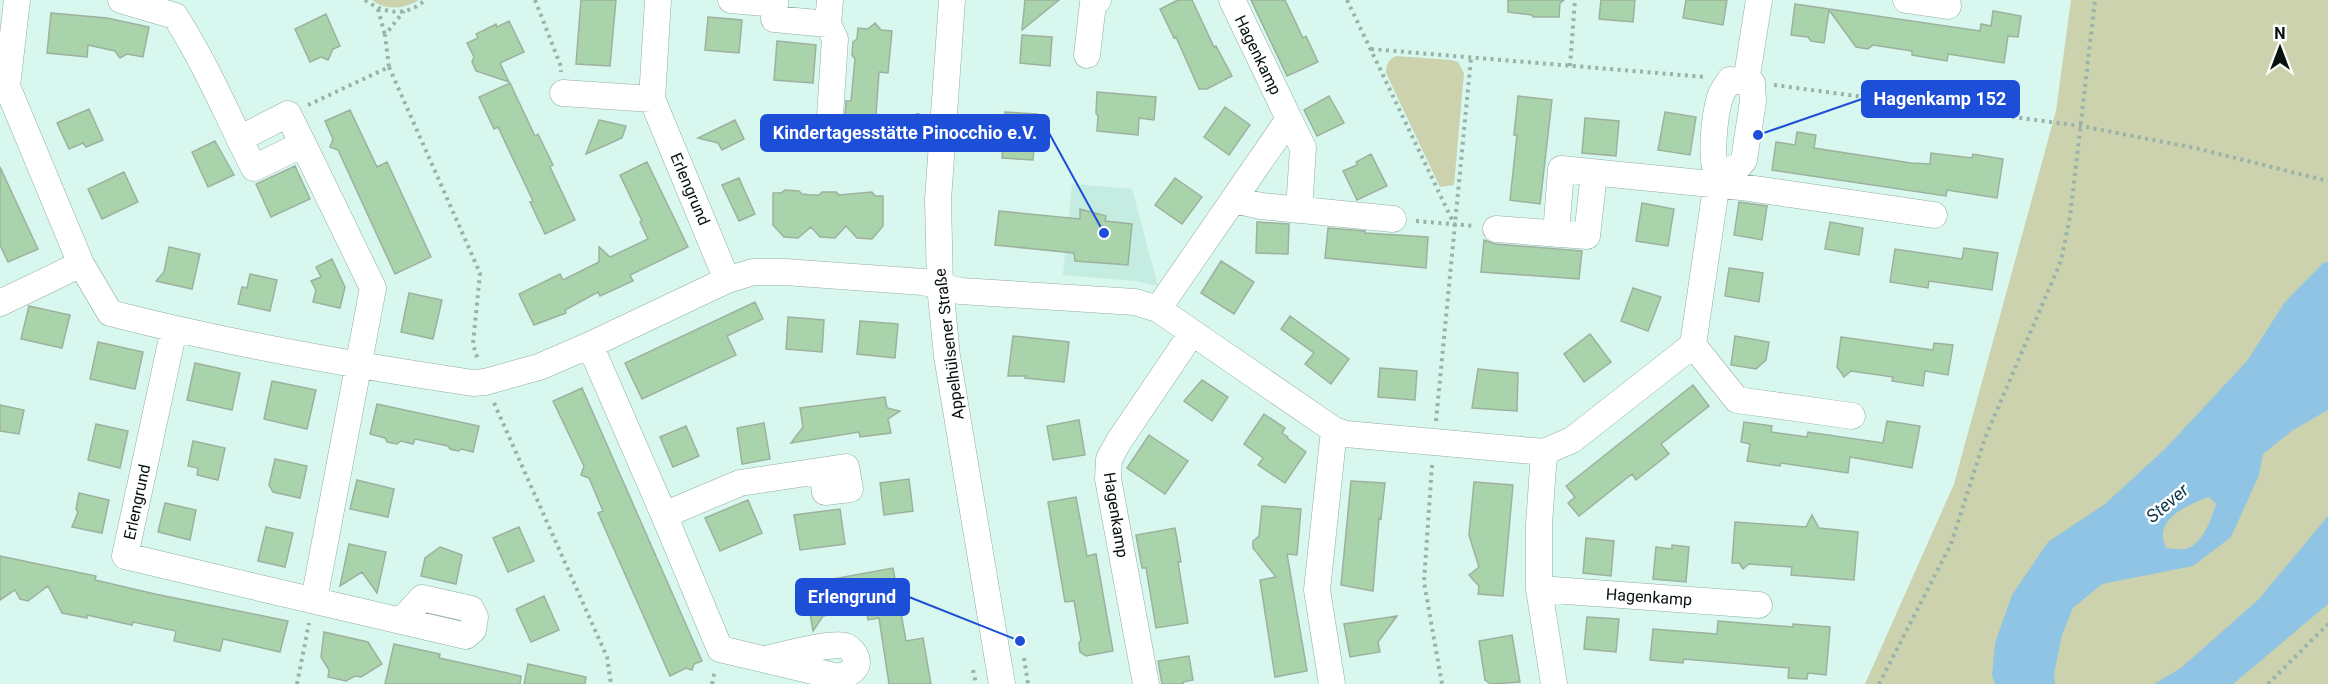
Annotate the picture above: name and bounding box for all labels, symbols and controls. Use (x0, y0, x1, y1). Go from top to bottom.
street label: Hagenkamp (1231, 12, 1285, 98)
north arrow (2250, 18, 2310, 78)
text: N (2274, 24, 2286, 43)
callout: Hagenkamp 152 (1862, 81, 2019, 117)
text: Hagenkamp 152 (1874, 88, 2006, 109)
callout: Kindertagesstätte Pinocchio e.V. (761, 115, 1049, 151)
text: Kindertagesstätte Pinocchio e.V. (773, 122, 1037, 143)
street label: Erlengrund (666, 150, 714, 228)
street label: Appelhülsener Straße (930, 267, 968, 421)
street label: Erlengrund (120, 462, 154, 542)
street label: Hagenkamp (1100, 471, 1132, 559)
water label: Stever (2142, 479, 2193, 527)
callout: Erlengrund (796, 579, 909, 615)
street label: Hagenkamp (1605, 585, 1693, 609)
text: Erlengrund (808, 586, 896, 607)

